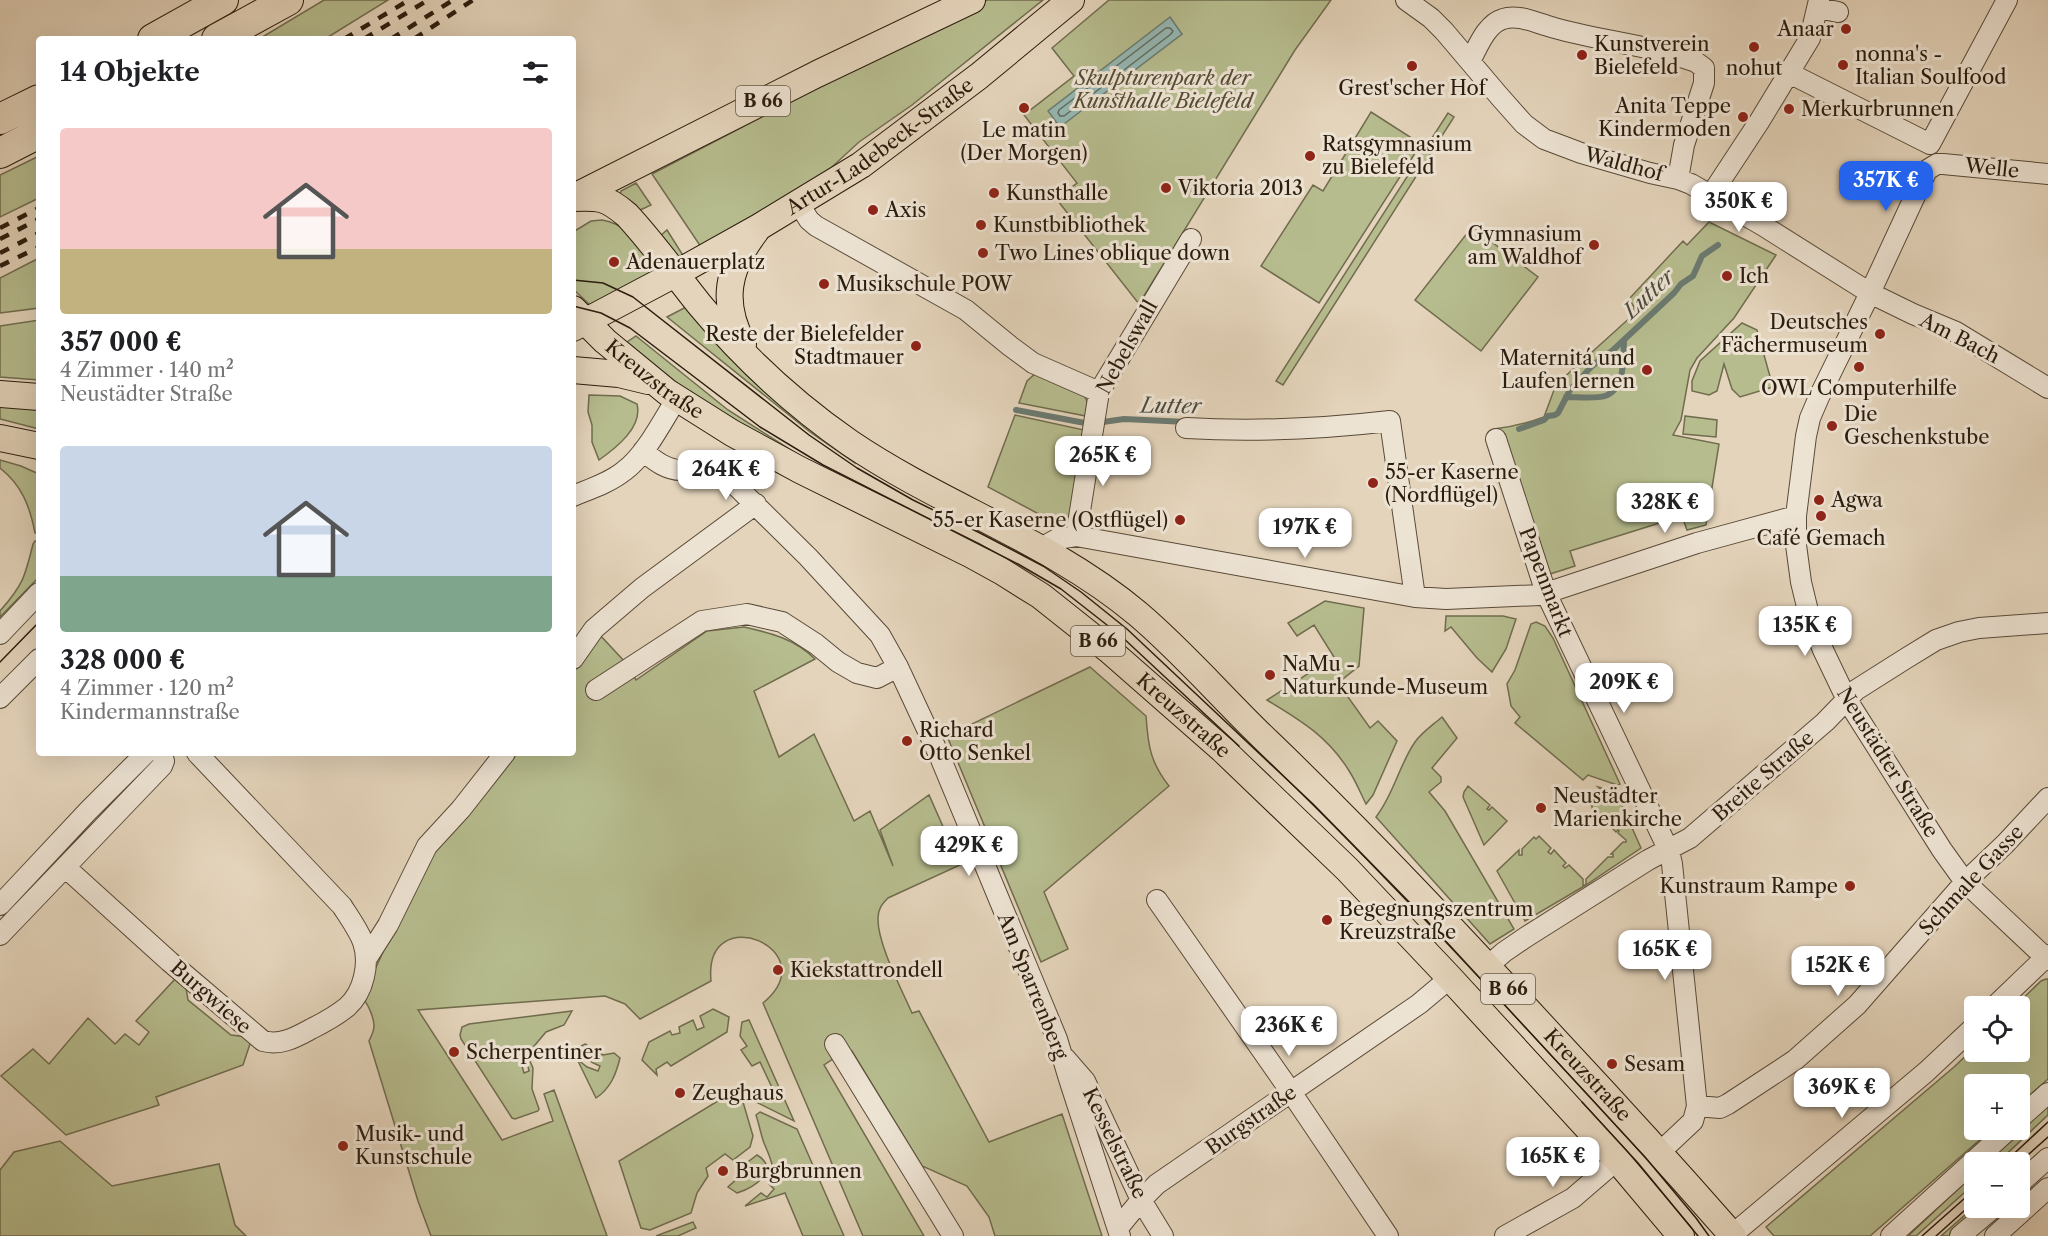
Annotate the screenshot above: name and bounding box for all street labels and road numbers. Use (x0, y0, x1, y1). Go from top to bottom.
street label: Artur-Ladebeck-Straße (781, 73, 978, 220)
road number: B 66 (736, 86, 790, 116)
street label: Waldhof (1581, 142, 1669, 187)
street label: Welle (1963, 153, 2020, 183)
street label: Nebelswall (1091, 296, 1163, 398)
street label: Am Bach (1915, 307, 2004, 369)
street label: Kreuzstraße (601, 334, 708, 424)
street label: Papenmarkt (1514, 524, 1578, 640)
road number: B 66 (1071, 626, 1125, 656)
street label: Kreuzstraße (1132, 668, 1236, 763)
street label: Neustädter Straße (1832, 682, 1944, 842)
street label: Breite Straße (1708, 726, 1818, 826)
street label: Schmale Gasse (1914, 820, 2028, 940)
street label: Am Sparrenberg (992, 908, 1074, 1063)
street label: Burgwiese (166, 955, 256, 1039)
road number: B 66 (1481, 974, 1535, 1004)
street label: Kreuzstraße (1539, 1024, 1636, 1126)
street label: Burgstraße (1201, 1080, 1301, 1160)
street label: Kesselstraße (1078, 1084, 1152, 1202)

